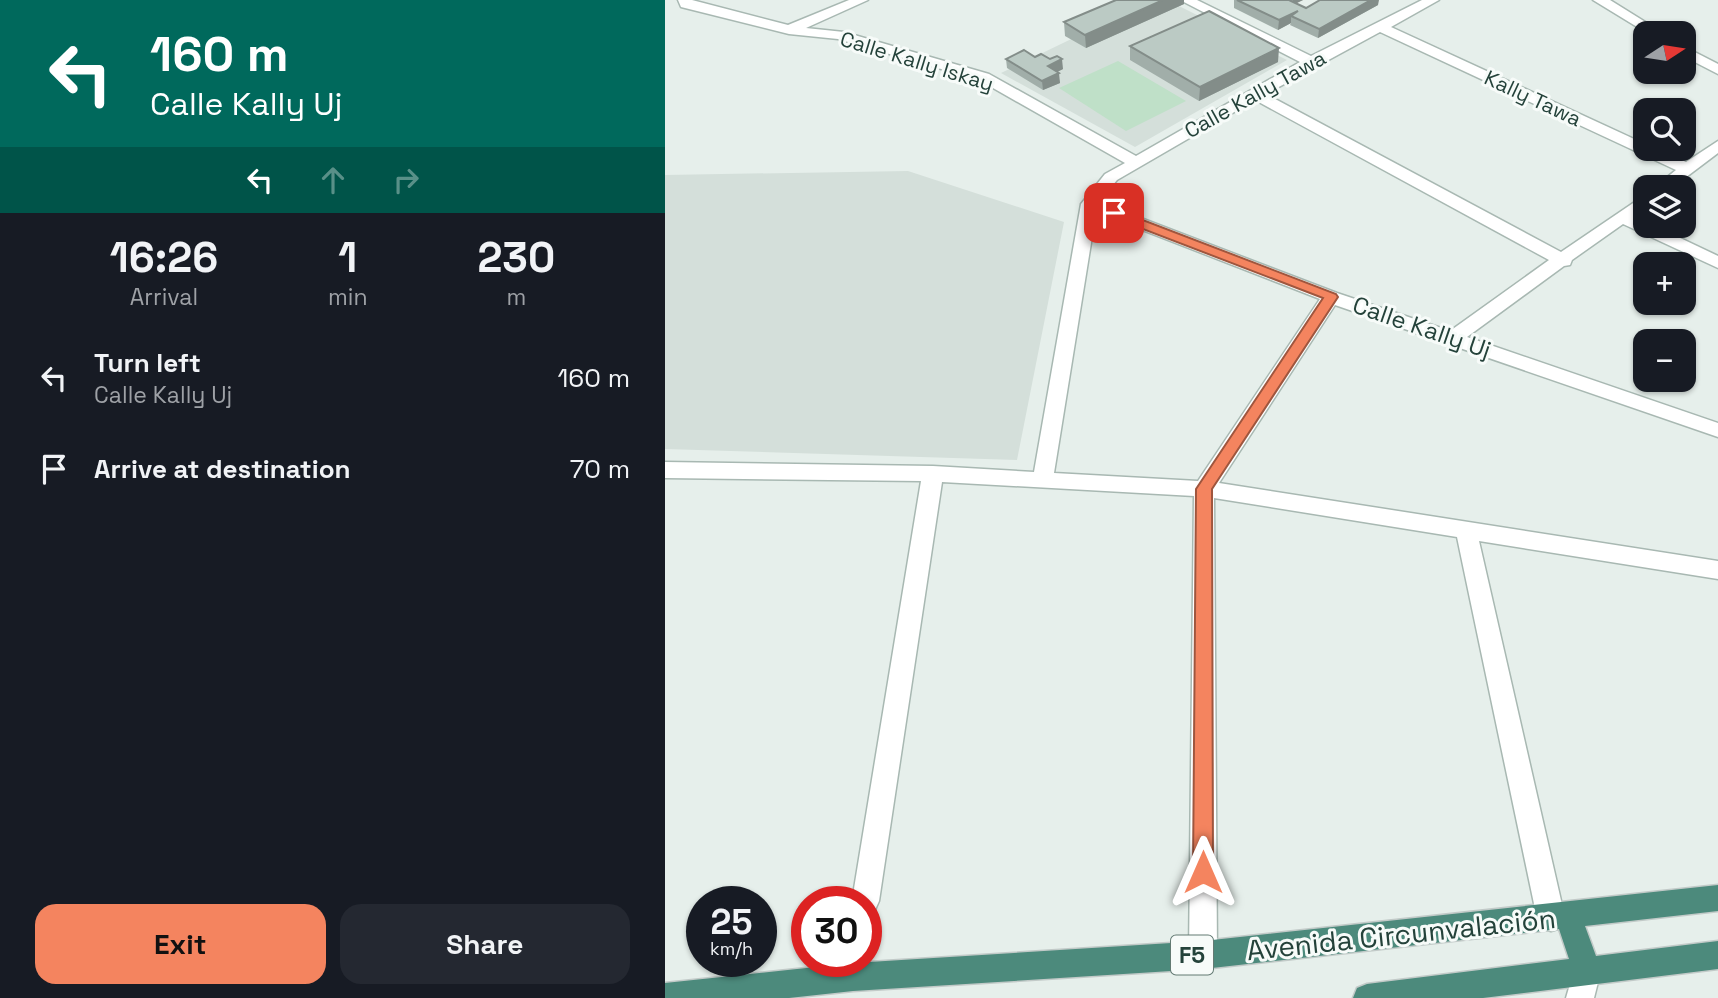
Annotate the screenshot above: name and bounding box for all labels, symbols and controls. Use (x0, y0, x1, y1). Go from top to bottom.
north arrow (1633, 21, 1696, 84)
map controls (1633, 21, 1696, 392)
text: 160 m (150, 23, 288, 85)
street label: Calle Kally Iskay (837, 25, 997, 97)
icon: left (35, 28, 126, 119)
street label: Calle Kally Tawa (1180, 44, 1330, 144)
street label: Kally Tawa (1480, 64, 1586, 132)
text: Calle Kally Uj (150, 84, 342, 124)
button: search (1633, 98, 1696, 161)
icon: left (241, 161, 279, 199)
icon: ahead (314, 161, 352, 199)
icon: right (387, 161, 425, 199)
button: layers (1633, 175, 1696, 238)
pin (1084, 183, 1144, 243)
icon: arrive (1095, 194, 1133, 232)
text: 16:26 (110, 231, 218, 284)
text: 1 (338, 231, 357, 284)
text: 230 (477, 231, 555, 284)
button: + (1633, 252, 1696, 315)
text: Arrival (130, 282, 198, 312)
text: min (328, 282, 368, 312)
text: m (506, 282, 526, 312)
street label: Calle Kally Uj (1349, 289, 1495, 365)
button: − (1633, 329, 1696, 392)
text: Turn left (94, 346, 201, 380)
icon: left (35, 359, 73, 397)
text: 160 m (558, 361, 630, 395)
text: Calle Kally Uj (94, 380, 232, 410)
icon: arrive (35, 450, 73, 488)
text: Arrive at destination (94, 452, 351, 486)
text: 70 m (570, 452, 630, 486)
position arrow (1166, 835, 1240, 909)
speed limit sign: 30 (791, 886, 882, 977)
text: 25 (711, 900, 752, 944)
street label: Avenida Circunvalación (1245, 900, 1557, 968)
button: Exit (35, 904, 326, 984)
button: Share (340, 904, 630, 984)
road number: F5 (1171, 936, 1213, 974)
text: km/h (710, 937, 753, 960)

